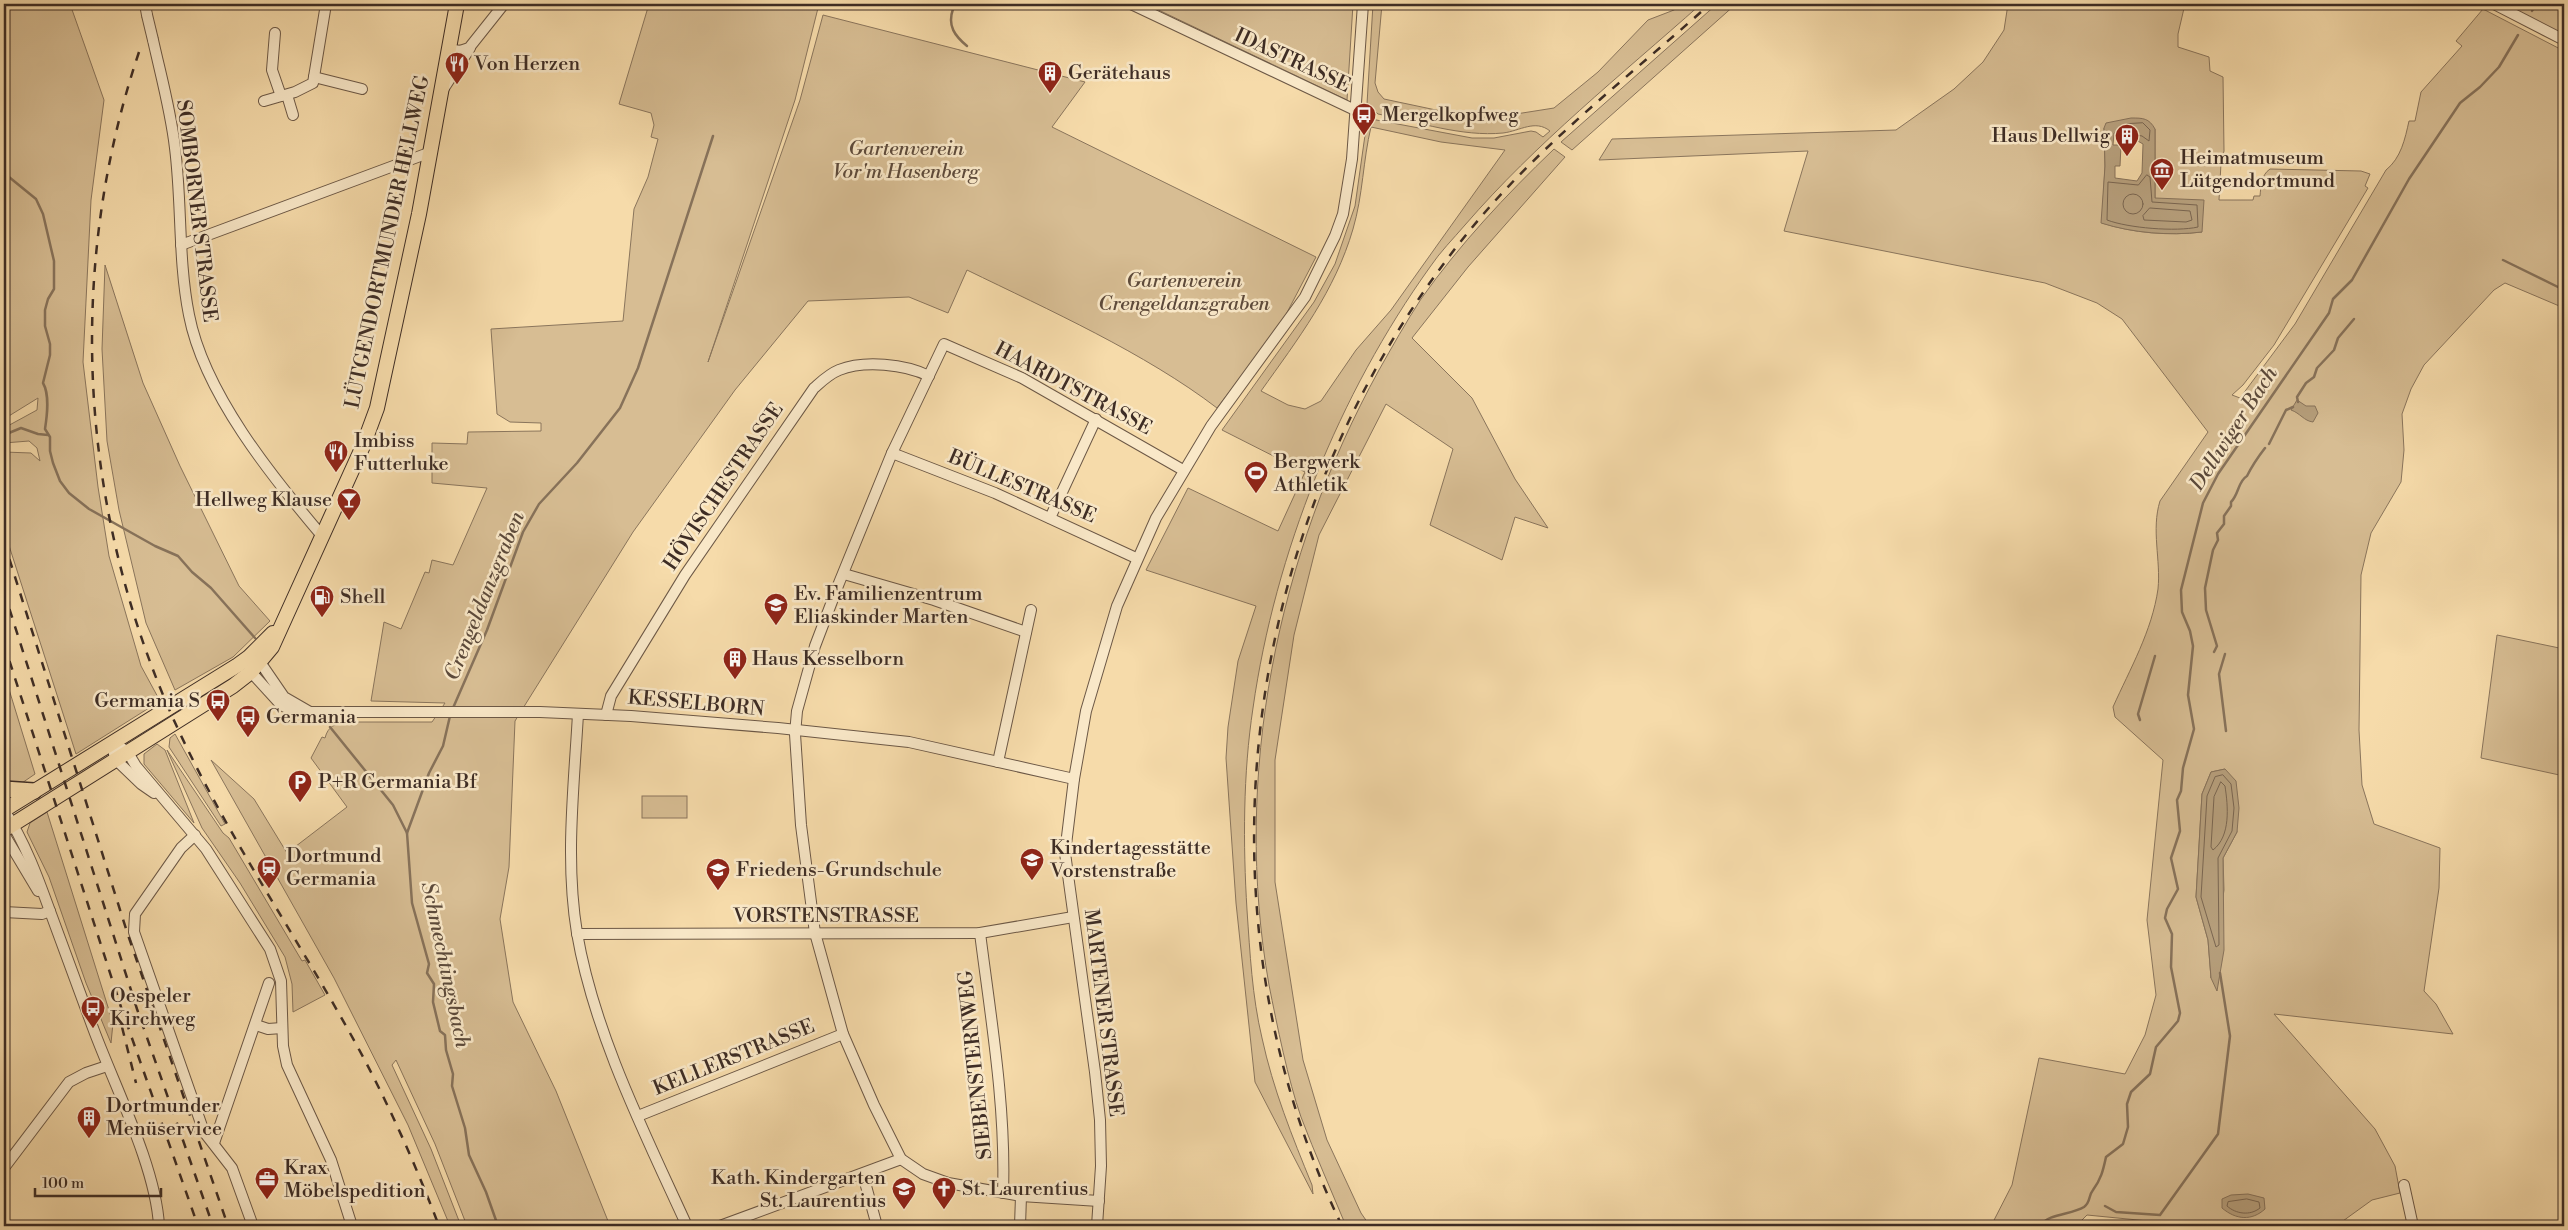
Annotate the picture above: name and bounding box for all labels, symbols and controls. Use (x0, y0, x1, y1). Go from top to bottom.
street label: IDASTRASSE (1230, 23, 1354, 99)
restaurant icon: Von Herzen (444, 51, 470, 85)
place label: Von Herzen (473, 52, 580, 77)
building icon: Gerätehaus (1037, 60, 1063, 94)
place label: Gerätehaus (1068, 61, 1171, 86)
street label: LÜTGENDORTMUNDER HELLWEG (339, 73, 436, 411)
street label: SOMBORNER STRASSE (170, 98, 222, 324)
bus stop icon: Mergelkopfweg (1351, 102, 1377, 136)
place label: Mergelkopfweg (1382, 103, 1519, 128)
building icon: Haus Dellwig (2114, 123, 2140, 157)
place label: Haus Dellwig (1991, 124, 2111, 149)
park label: Gartenverein Vor'm Hasenberg (833, 137, 981, 185)
place label: Heimatmuseum Lütgendortmund (2180, 146, 2336, 194)
museum icon: Heimatmuseum Lütgendortmund (2149, 157, 2175, 191)
park label: Gartenverein Crengeldanzgraben (1098, 269, 1271, 317)
street label: HAARDTSTRASSE (990, 337, 1156, 441)
water label: Dellwiger Bach (2184, 362, 2284, 497)
street label: HÖVISCHESTRASSE (658, 398, 789, 576)
place label: Imbiss Futterluke (354, 429, 449, 477)
restaurant icon: Imbiss Futterluke (323, 439, 349, 473)
street label: BÜLLESTRASSE (943, 443, 1100, 529)
place label: Bergwerk Athletik (1273, 450, 1361, 498)
sports icon: Bergwerk Athletik (1243, 460, 1269, 494)
bar icon: Hellweg Klause (336, 487, 362, 521)
place label: Hellweg Klause (195, 488, 332, 513)
water label: Crengeldanzgraben (439, 507, 531, 684)
place label: Ev. Familienzentrum Eliaskinder Marten (794, 582, 983, 630)
fuel station icon: Shell (309, 584, 335, 618)
place label: Shell (340, 585, 385, 610)
school or university icon: Ev. Familienzentrum Eliaskinder Marten (763, 592, 789, 626)
building icon: Haus Kesselborn (722, 646, 748, 680)
place label: Haus Kesselborn (752, 647, 904, 672)
street label: KESSELBORN (627, 686, 765, 722)
bus stop icon: Germania S (205, 688, 231, 722)
place label: Germania S (94, 689, 200, 714)
bus stop icon: Germania (235, 704, 261, 738)
place label: Germania (266, 705, 357, 730)
parking icon: P+R Germania Bf (287, 769, 313, 803)
place label: P+R Germania Bf (318, 770, 478, 795)
place label: Kindertagesstätte Vorstenstraße (1049, 836, 1211, 884)
place label: Dortmund Germania (286, 844, 382, 892)
school or university icon: Kindertagesstätte Vorstenstraße (1019, 847, 1045, 881)
station icon: Dortmund Germania (256, 855, 282, 889)
school or university icon: Friedens-Grundschule (705, 857, 731, 891)
place label: Friedens-Grundschule (736, 858, 942, 883)
water label: Schmechtingsbach (415, 880, 475, 1051)
street label: VORSTENSTRASSE (732, 904, 919, 929)
street label: MARTENER STRASSE (1078, 908, 1128, 1118)
street label: SIEBENSTERNWEG (954, 969, 998, 1161)
place label: Oespeler Kirchweg (110, 984, 196, 1032)
bus stop icon: Oespeler Kirchweg (80, 995, 106, 1029)
street label: KELLERSTRASSE (650, 1014, 818, 1102)
place label: Dortmunder Menüservice (106, 1094, 222, 1142)
building icon: Dortmunder Menüservice (76, 1105, 102, 1139)
place label: Krax Möbelspedition (284, 1156, 425, 1204)
scale bar (35, 1165, 161, 1197)
office icon: Krax Möbelspedition (254, 1166, 280, 1200)
place label: Kath. Kindergarten St. Laurentius (711, 1166, 886, 1214)
text: 100 m (42, 1174, 84, 1193)
school or university icon: Kath. Kindergarten St. Laurentius (891, 1176, 917, 1210)
church icon: St. Laurentius (931, 1176, 957, 1210)
place label: St. Laurentius (962, 1177, 1088, 1202)

